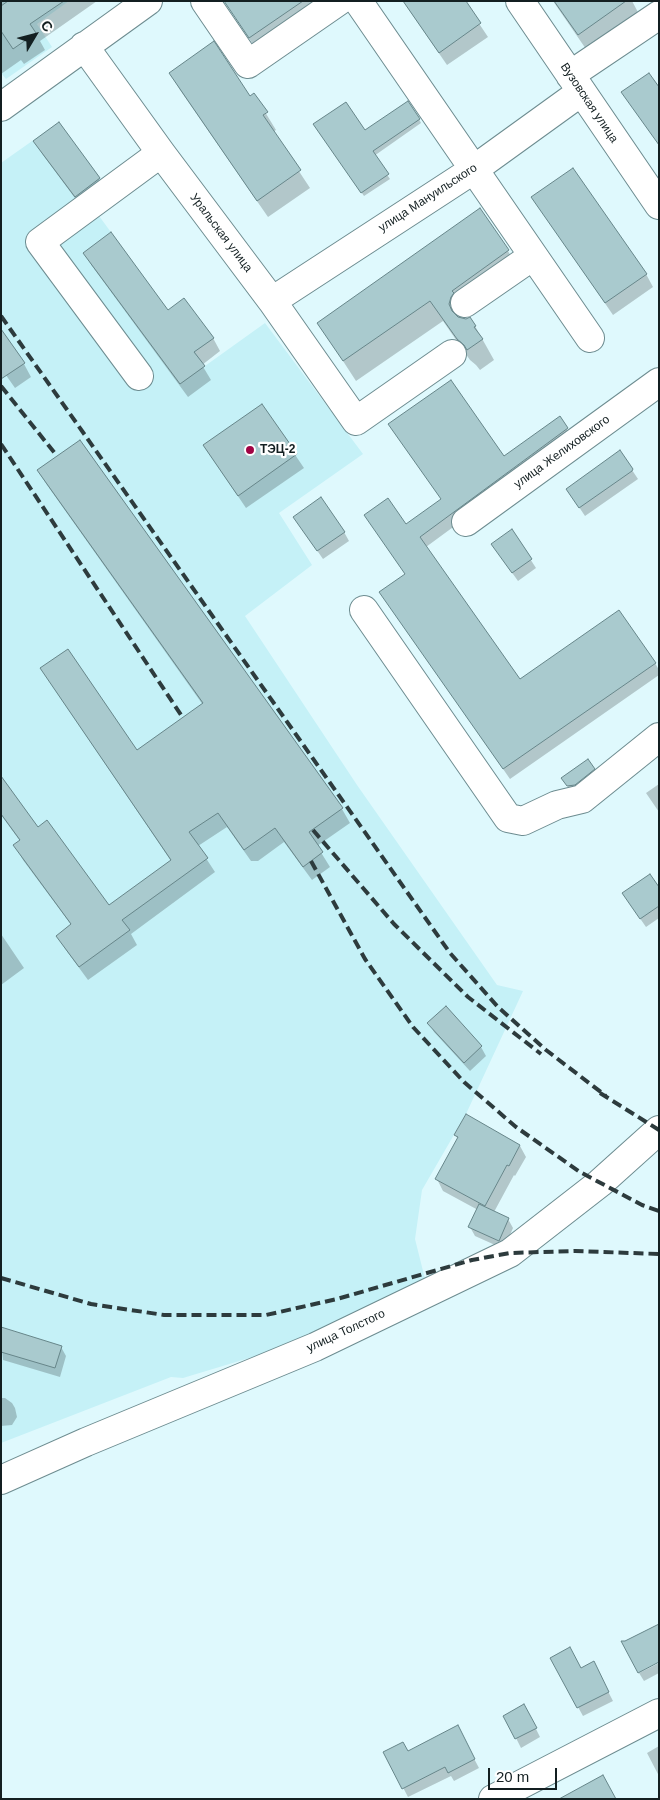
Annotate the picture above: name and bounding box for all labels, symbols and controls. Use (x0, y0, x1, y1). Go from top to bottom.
north arrow (10, 10, 60, 60)
text: С (38, 17, 56, 35)
street label: Вузовская улица (557, 60, 621, 146)
street label: улица Мануильского (376, 161, 480, 235)
street label: Уральская улица (187, 191, 255, 275)
street label: улица Желиховского (511, 412, 613, 492)
place label: ТЭЦ-2 (260, 443, 295, 457)
marker: ТЭЦ-2 (244, 444, 256, 456)
street label: улица Толстого (304, 1307, 388, 1355)
scale bar (490, 1758, 559, 1790)
text: 20 m (496, 1768, 529, 1785)

